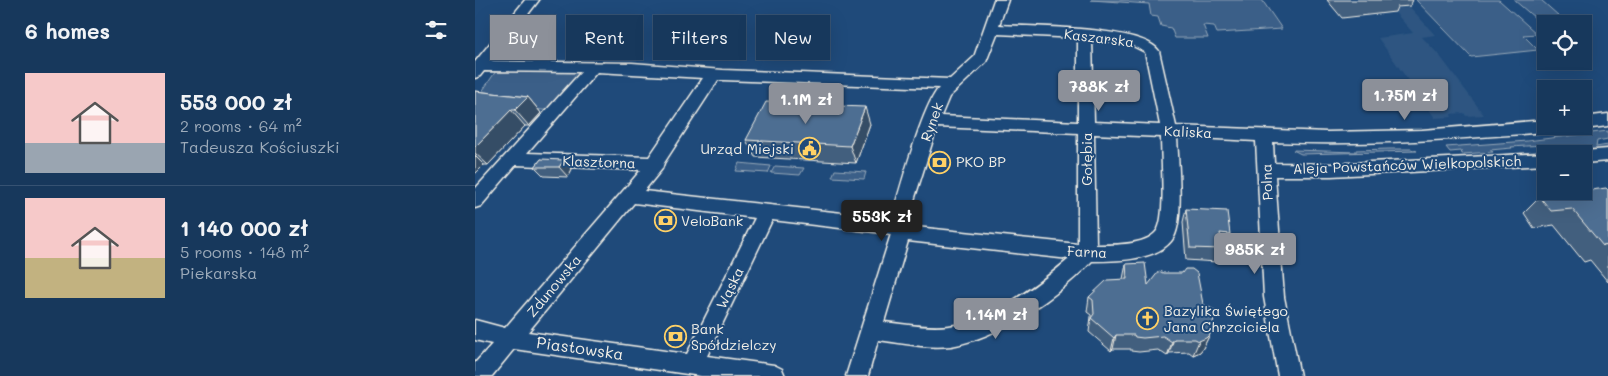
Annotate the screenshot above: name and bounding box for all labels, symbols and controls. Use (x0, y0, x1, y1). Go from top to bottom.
chip: Buy (490, 15, 556, 60)
chip: Rent (566, 15, 643, 60)
chip: Filters (653, 15, 746, 60)
chip: New (756, 15, 830, 60)
map controls (1537, 15, 1592, 200)
button: locate (1537, 15, 1592, 70)
icon: filters (422, 16, 450, 44)
text: 6 homes (25, 17, 110, 44)
street label: Kaszarska (1063, 24, 1135, 51)
pin: 788K zł (1053, 70, 1145, 112)
text: 788K zł (1069, 75, 1129, 96)
pin: 1.75M zł (1353, 78, 1457, 121)
button: + (1537, 80, 1592, 135)
pin: 1.1M zł (760, 82, 852, 125)
text: 1.75M zł (1373, 84, 1437, 105)
text: 553 000 zł (180, 88, 292, 115)
text: 1.1M zł (780, 88, 832, 109)
icon: home (65, 93, 125, 153)
street label: Rynek (916, 100, 947, 144)
text: 2 rooms · 64 m² (180, 115, 302, 136)
street label: Kaliska (1164, 121, 1212, 142)
street label: Gołębia (1077, 132, 1096, 186)
text: Tadeusza Kościuszki (180, 136, 340, 157)
public building icon: Urząd Miejski (798, 137, 822, 161)
place label: Urząd Miejski (700, 139, 794, 158)
button: − (1537, 145, 1592, 200)
bank icon: PKO BP (928, 150, 952, 174)
street label: Klasztorna (562, 151, 636, 172)
street label: Aleja Powstańców Wielkopolskich (1293, 151, 1522, 178)
place label: PKO BP (956, 152, 1006, 171)
street label: Polna (1256, 163, 1277, 201)
pin: 553K zł (836, 200, 928, 242)
text: 553K zł (852, 205, 912, 226)
bank icon: VeloBank (653, 209, 677, 233)
place label: VeloBank (681, 211, 743, 230)
text: 1 140 000 zł (180, 214, 308, 241)
icon: home (65, 218, 125, 278)
pin: 985K zł (1209, 232, 1301, 275)
text: 985K zł (1225, 238, 1285, 259)
text: 5 rooms · 148 m² (180, 241, 309, 262)
street label: Farna (1067, 241, 1108, 262)
street label: Zdunowska (522, 251, 585, 321)
text: Piekarska (180, 262, 257, 283)
street label: Wąska (711, 264, 748, 312)
pin: 1.14M zł (944, 298, 1048, 340)
place label: Bazylika Świętego Jana Chrzciciela (1164, 301, 1288, 336)
text: 1.14M zł (965, 303, 1027, 324)
church icon: Bazylika Świętego Jana Chrzciciela (1136, 307, 1160, 331)
place label: Bank Spółdzielczy (691, 319, 777, 354)
bank icon: Bank Spółdzielczy (663, 325, 687, 349)
street label: Piastowska (535, 331, 625, 364)

